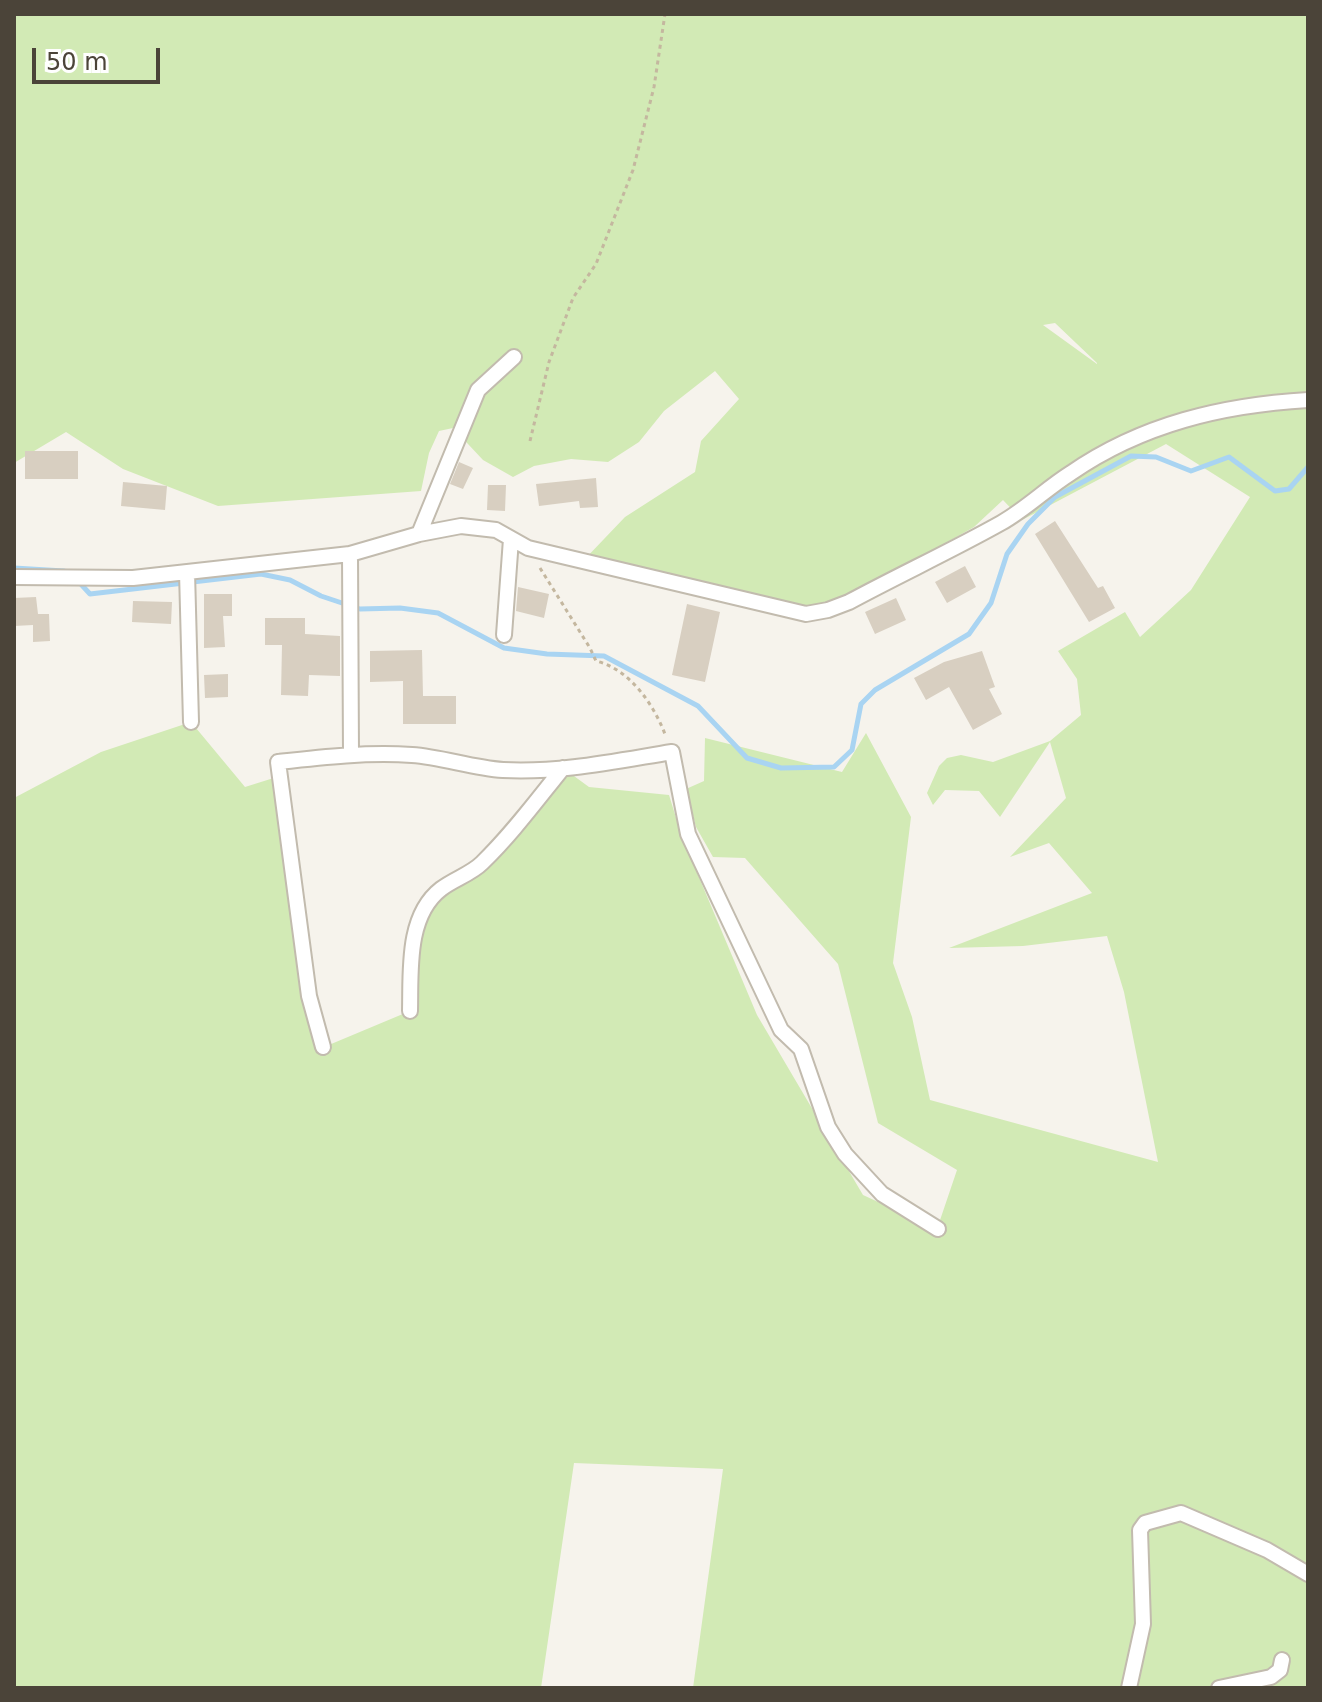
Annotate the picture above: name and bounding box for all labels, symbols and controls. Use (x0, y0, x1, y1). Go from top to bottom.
scale bar (36, 32, 164, 82)
text: 50 m (46, 48, 108, 76)

